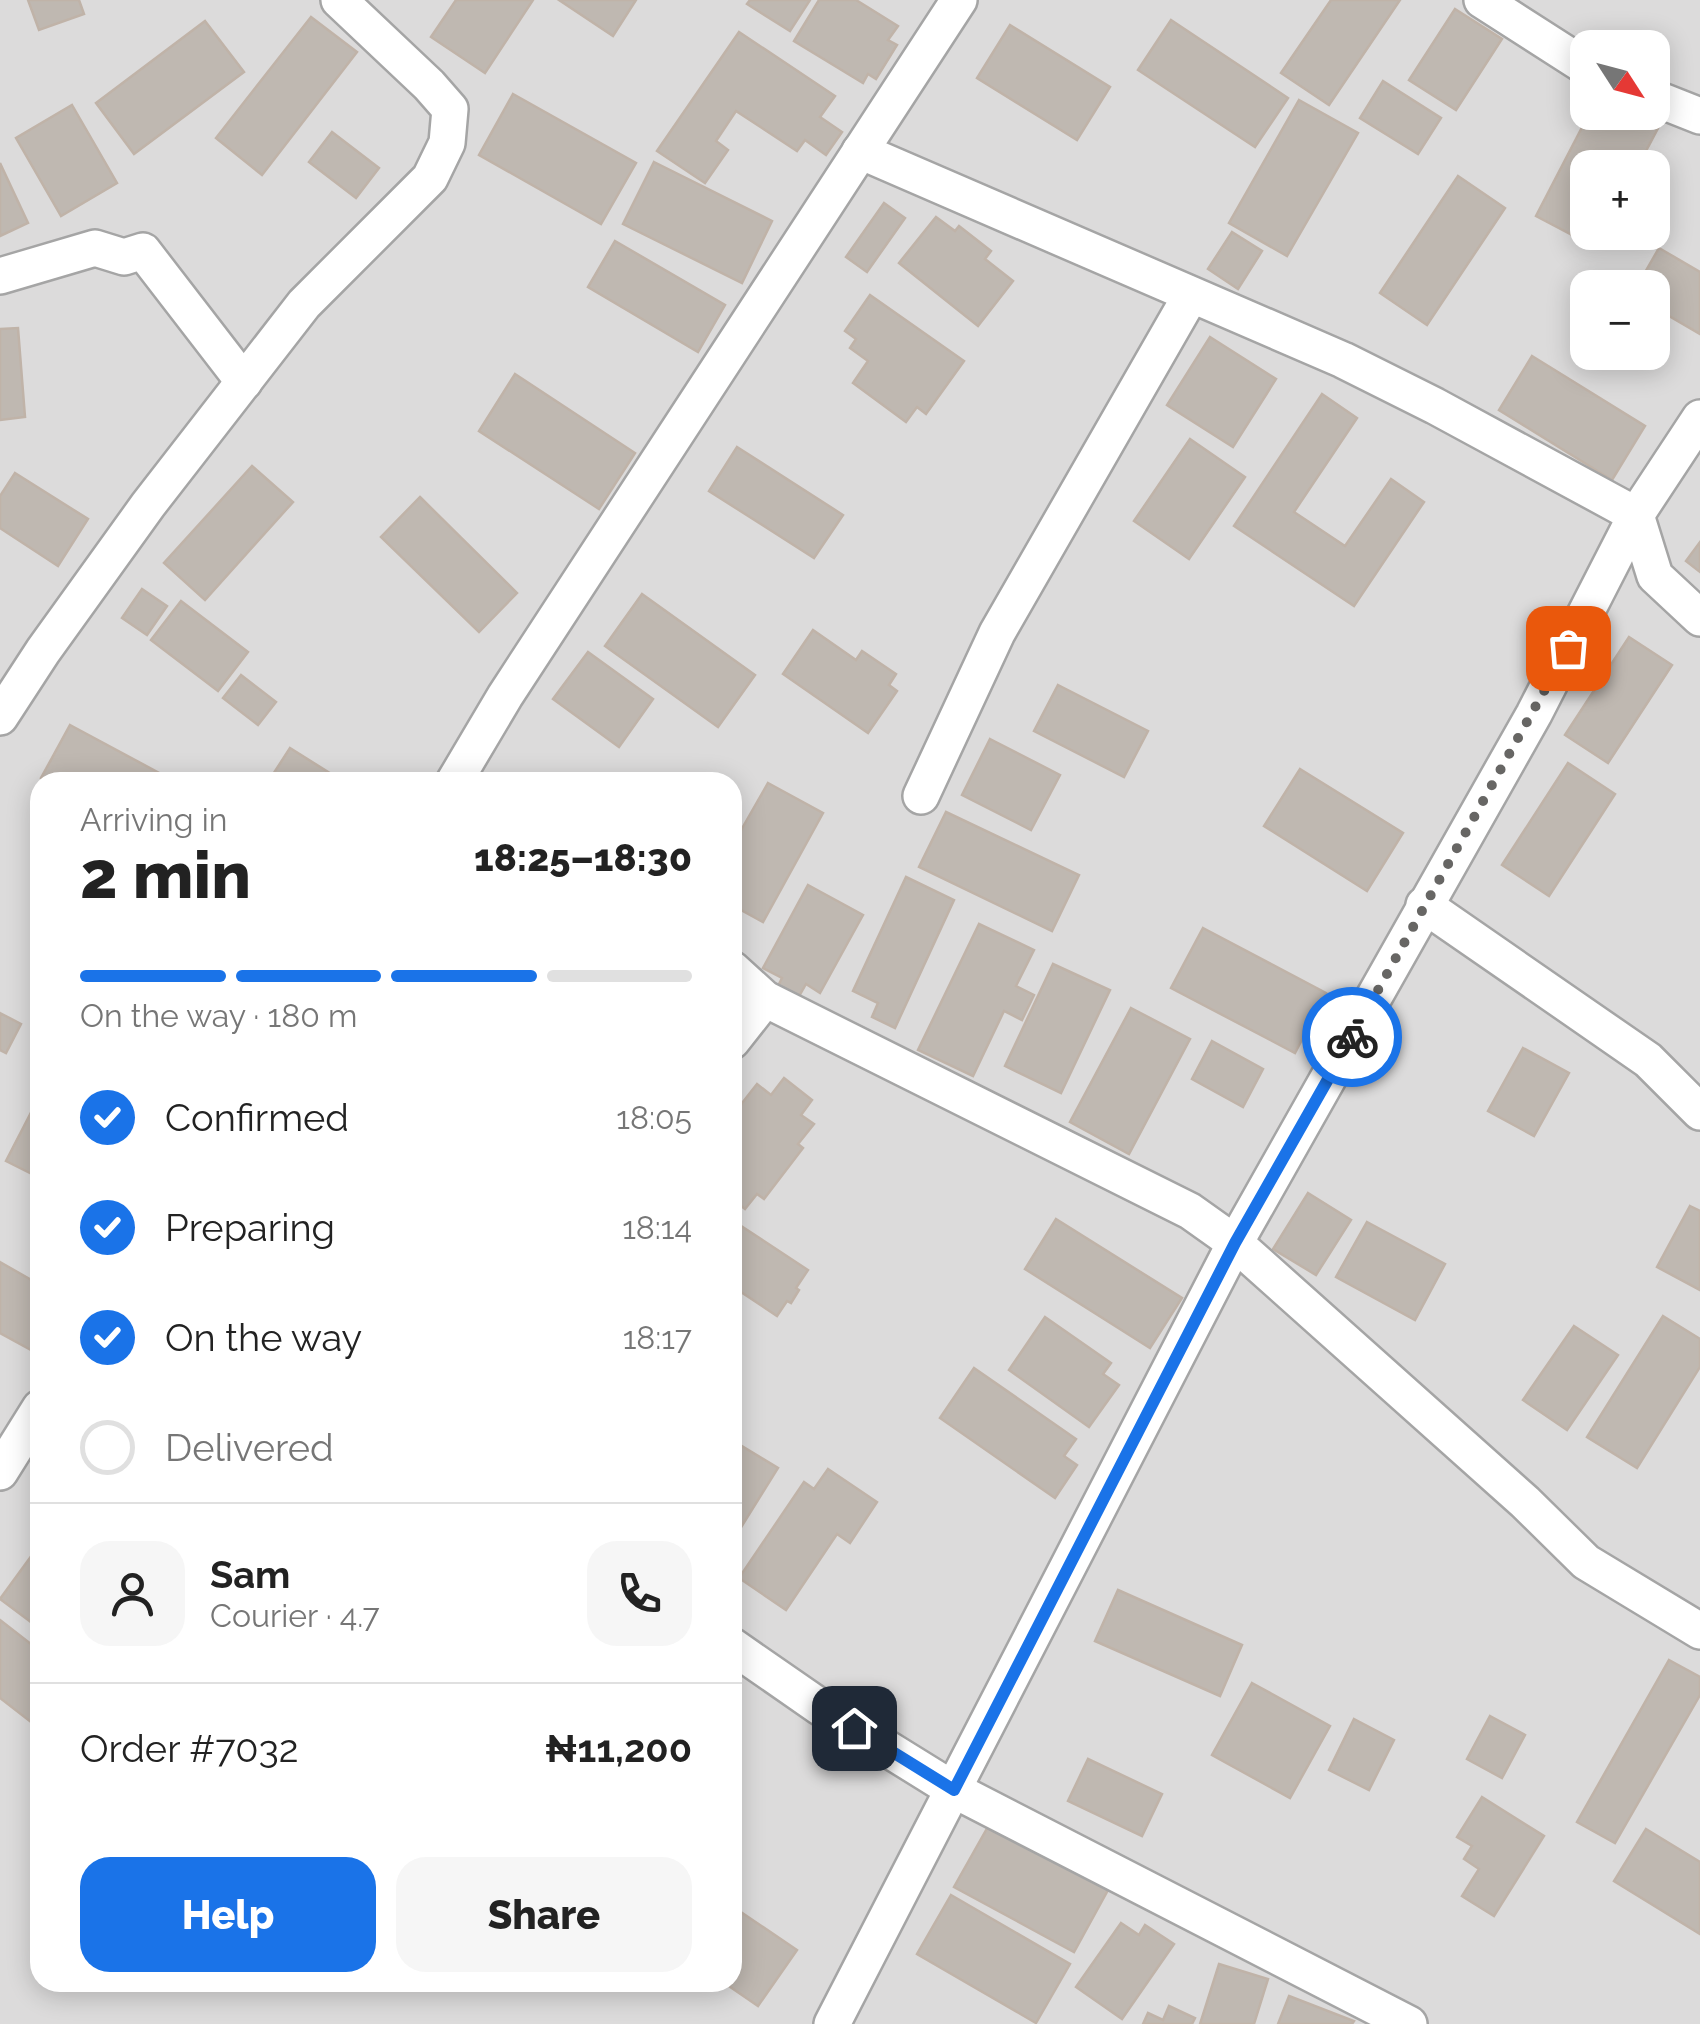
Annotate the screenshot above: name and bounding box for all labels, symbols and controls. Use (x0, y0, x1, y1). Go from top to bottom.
north arrow (1570, 30, 1670, 130)
map controls (1570, 30, 1670, 370)
button: + (1570, 150, 1670, 250)
button: − (1570, 270, 1670, 370)
pin (1526, 606, 1611, 691)
icon: bag (1541, 621, 1596, 676)
text: Arriving in (80, 801, 227, 838)
text: 18:25–18:30 (474, 835, 692, 880)
text: 2 min (80, 837, 251, 913)
courier (1302, 987, 1402, 1087)
text: On the way · 180 m (80, 997, 357, 1034)
icon: bike (1325, 1010, 1380, 1065)
icon: check (80, 1090, 135, 1145)
text: Confirmed (165, 1095, 349, 1140)
text: 18:05 (616, 1099, 692, 1136)
icon: check (80, 1200, 135, 1255)
text: Preparing (165, 1205, 335, 1250)
text: 18:14 (622, 1209, 692, 1246)
icon: check (80, 1310, 135, 1365)
text: On the way (165, 1315, 362, 1360)
text: 18:17 (623, 1319, 692, 1356)
text: Delivered (165, 1425, 334, 1470)
button: person (80, 1541, 185, 1646)
button: phone (587, 1541, 692, 1646)
text: Sam (210, 1552, 290, 1597)
text: Courier · 4.7 (210, 1597, 380, 1634)
pin (812, 1686, 897, 1771)
icon: home (827, 1701, 882, 1756)
text: Order #7032 (80, 1726, 299, 1771)
text: ₦11,200 (545, 1726, 692, 1771)
button: Help (80, 1857, 376, 1972)
button: Share (396, 1857, 692, 1972)

